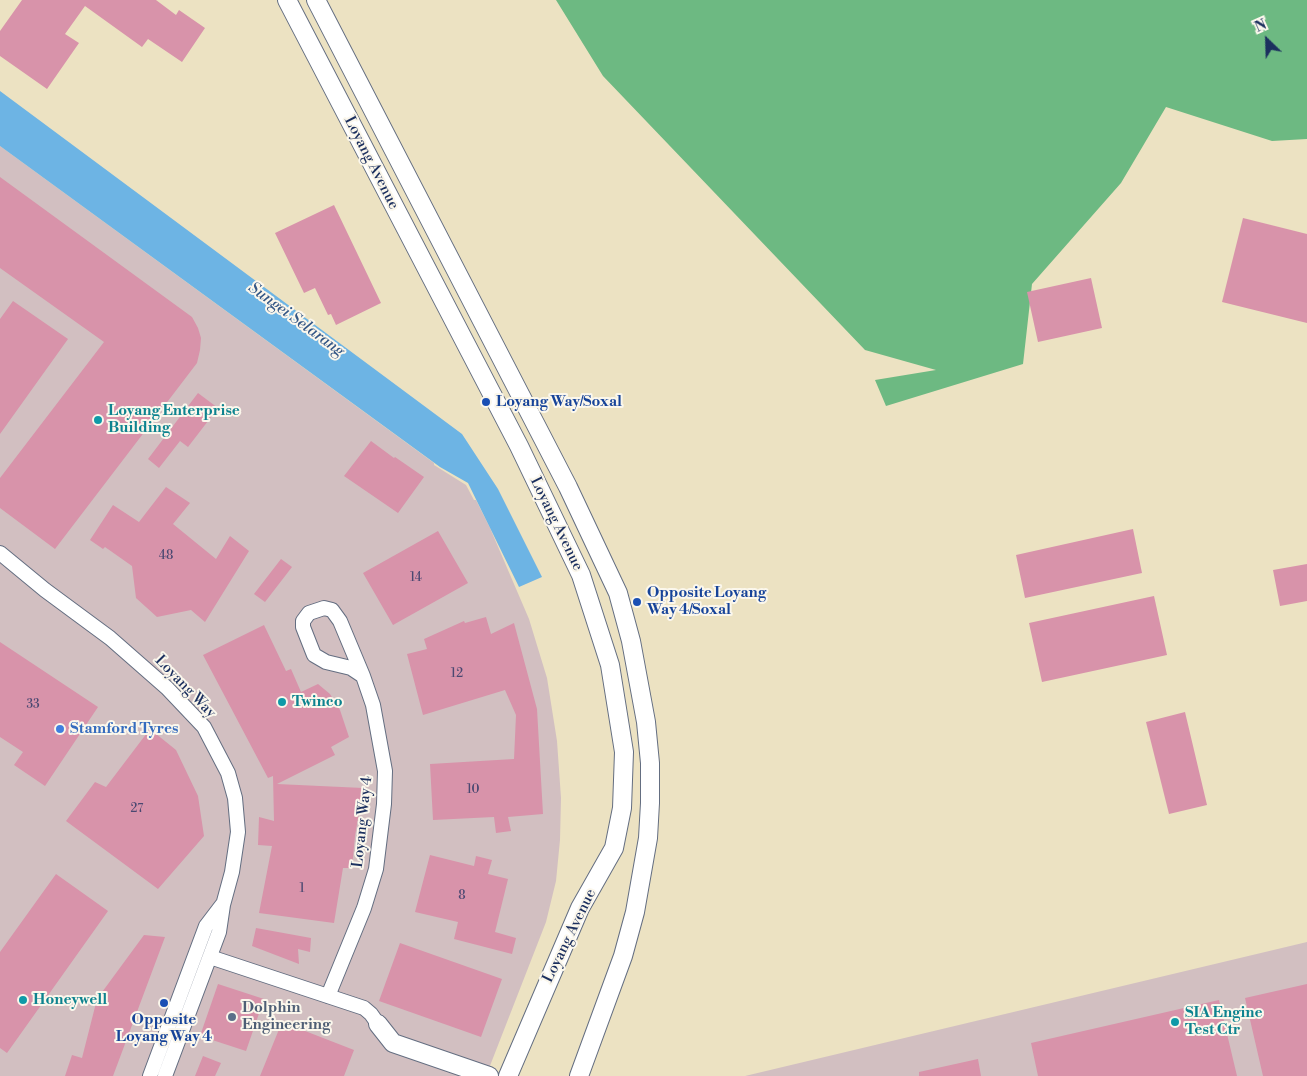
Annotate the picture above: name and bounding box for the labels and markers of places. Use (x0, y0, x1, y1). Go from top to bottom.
place label: Loyang Way/Soxal (496, 393, 622, 411)
marker: Loyang Way/Soxal (480, 396, 492, 408)
place label: Loyang Enterprise Building (108, 402, 240, 437)
marker: Loyang Enterprise Building (92, 414, 104, 426)
place label: Opposite Loyang Way 4/Soxal (647, 584, 766, 619)
marker: Opposite Loyang Way 4/Soxal (631, 596, 643, 608)
place label: Twinco (292, 693, 342, 711)
marker: Twinco (276, 696, 288, 708)
place label: Stamford Tyres (70, 720, 178, 738)
marker: Stamford Tyres (54, 723, 66, 735)
place label: Honeywell (33, 991, 107, 1009)
marker: Honeywell (17, 994, 29, 1006)
marker: Opposite Loyang Way 4 (158, 997, 170, 1009)
place label: Dolphin Engineering (242, 999, 331, 1034)
place label: SIA Engine Test Ctr (1185, 1004, 1263, 1039)
place label: Opposite Loyang Way 4 (116, 1011, 212, 1046)
marker: Dolphin Engineering (226, 1011, 238, 1023)
marker: SIA Engine Test Ctr (1169, 1016, 1181, 1028)

